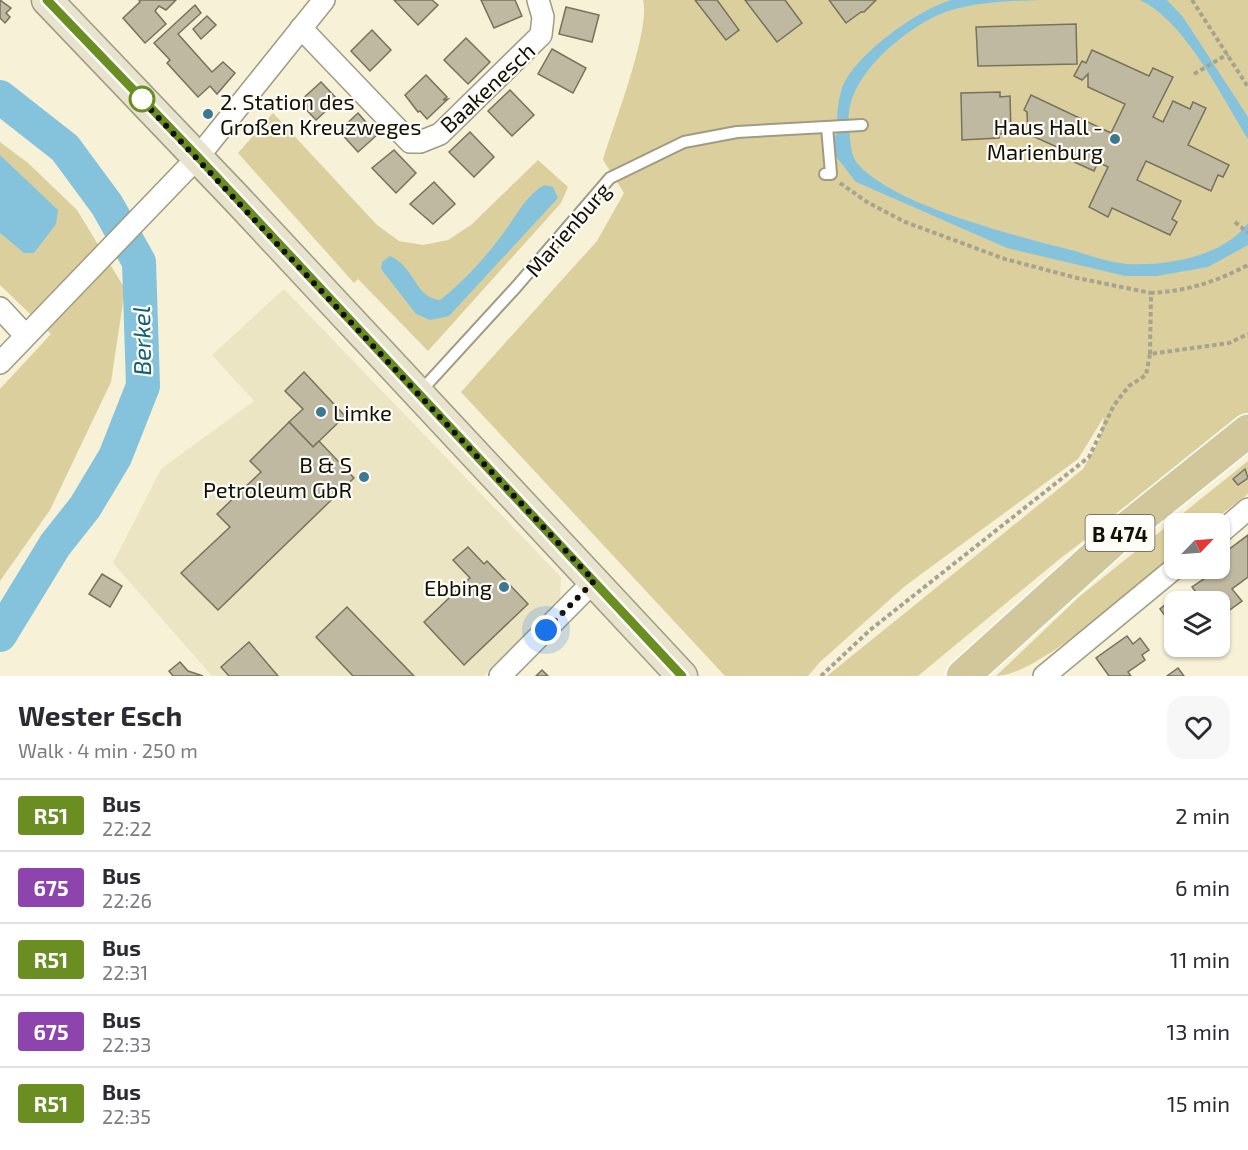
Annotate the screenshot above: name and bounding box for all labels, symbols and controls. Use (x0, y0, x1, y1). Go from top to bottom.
street label: Baakenesch (434, 37, 540, 137)
unlabelled marker (129, 86, 155, 112)
place label: 2. Station des Großen Kreuzweges (220, 88, 421, 139)
marker: 2. Station des Großen Kreuzweges (201, 107, 215, 121)
place label: Haus Hall - Marienburg (987, 113, 1103, 164)
marker: Haus Hall - Marienburg (1108, 132, 1122, 146)
street label: Marienburg (519, 177, 615, 281)
water label: Berkel (126, 306, 156, 376)
place label: Limke (333, 399, 392, 425)
marker: Limke (314, 405, 328, 419)
place label: B & S Petroleum GbR (203, 451, 352, 502)
marker: B & S Petroleum GbR (357, 470, 371, 484)
north arrow (1164, 513, 1230, 579)
map controls (1164, 513, 1230, 657)
road number: B 474 (1086, 515, 1154, 551)
place label: Ebbing (424, 574, 492, 600)
marker: Ebbing (497, 580, 511, 594)
button: layers (1164, 591, 1230, 657)
your location (531, 615, 561, 645)
button: heart (1167, 696, 1230, 759)
text: Wester Esch (18, 698, 182, 732)
text: Walk · 4 min · 250 m (18, 738, 198, 762)
text: Bus (102, 790, 141, 816)
text: 2 min (1175, 802, 1230, 828)
text: R51 (34, 803, 68, 828)
text: 22:22 (102, 816, 152, 840)
text: Bus (102, 862, 141, 888)
text: 6 min (1175, 874, 1230, 900)
text: 675 (33, 875, 69, 900)
text: 22:26 (102, 888, 152, 912)
text: Bus (102, 934, 141, 960)
text: 11 min (1170, 946, 1230, 972)
text: R51 (34, 947, 68, 972)
text: 22:31 (102, 960, 148, 984)
text: Bus (102, 1006, 141, 1032)
text: 13 min (1167, 1018, 1230, 1044)
text: 675 (33, 1019, 69, 1044)
text: 22:33 (102, 1032, 151, 1056)
text: Bus (102, 1078, 141, 1104)
text: 15 min (1167, 1090, 1230, 1116)
text: R51 (34, 1091, 68, 1116)
text: 22:35 (102, 1104, 151, 1128)

